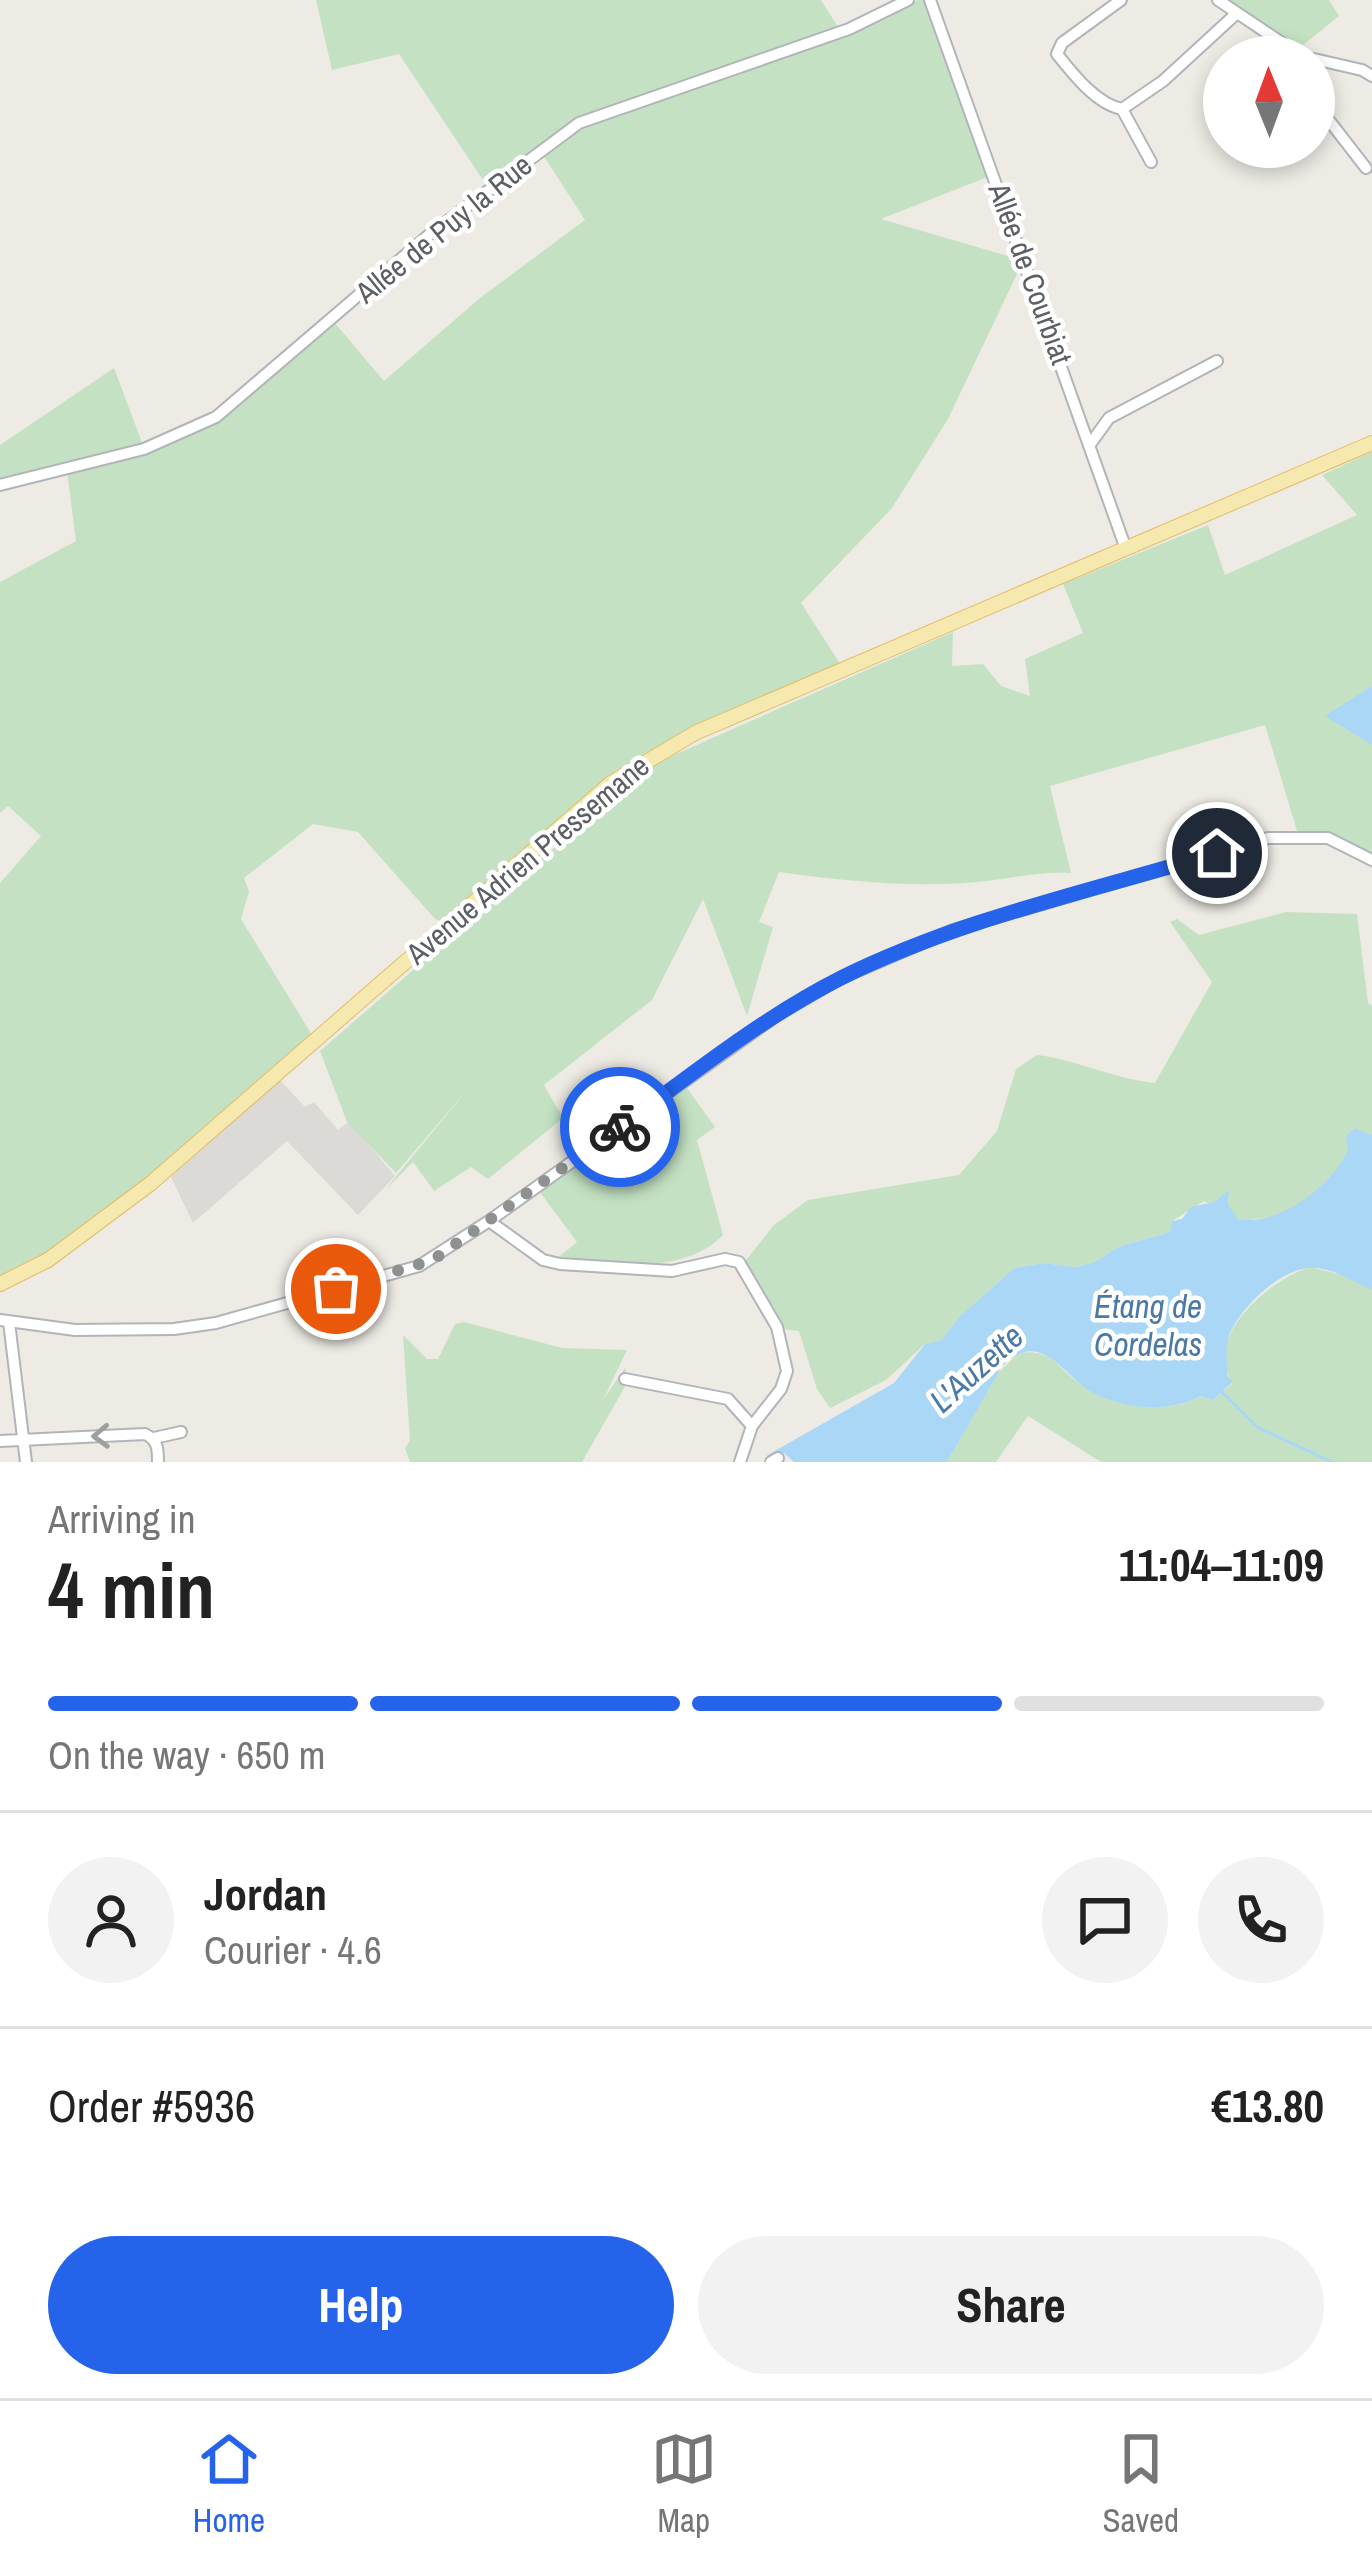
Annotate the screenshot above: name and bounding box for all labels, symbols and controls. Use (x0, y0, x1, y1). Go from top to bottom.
north arrow (1203, 36, 1335, 168)
map controls (1203, 36, 1335, 168)
street label: Allée de Puy la Rue (346, 145, 540, 312)
street label: Allée de Courbiat (979, 177, 1082, 370)
street label: Avenue Adrien Pressemane (397, 746, 657, 974)
pin (1166, 802, 1268, 904)
icon: home (1184, 820, 1250, 886)
courier (560, 1067, 680, 1187)
icon: bike (587, 1094, 653, 1160)
pin (285, 1238, 387, 1340)
icon: bag (303, 1256, 369, 1322)
water label: Étang de Cordelas (1094, 1284, 1202, 1366)
water label: L'Auzette (920, 1314, 1032, 1422)
one-way arrow (91, 1423, 110, 1449)
text: Arriving in (48, 1493, 196, 1545)
text: 11:04–11:09 (1119, 1534, 1324, 1595)
text: 4 min (48, 1537, 215, 1642)
text: On the way · 650 m (48, 1729, 325, 1781)
button: person (48, 1857, 174, 1983)
button: chat (1042, 1857, 1168, 1983)
button: phone (1198, 1857, 1324, 1983)
text: Jordan (204, 1863, 327, 1924)
text: Courier · 4.6 (204, 1924, 382, 1976)
text: Order #5936 (48, 2075, 255, 2136)
text: €13.80 (1211, 2075, 1324, 2136)
button: Help (48, 2236, 674, 2374)
button: Share (698, 2236, 1324, 2374)
tab: Home (193, 2426, 265, 2542)
tab: Map (651, 2426, 717, 2542)
tab: Saved (1102, 2426, 1179, 2542)

